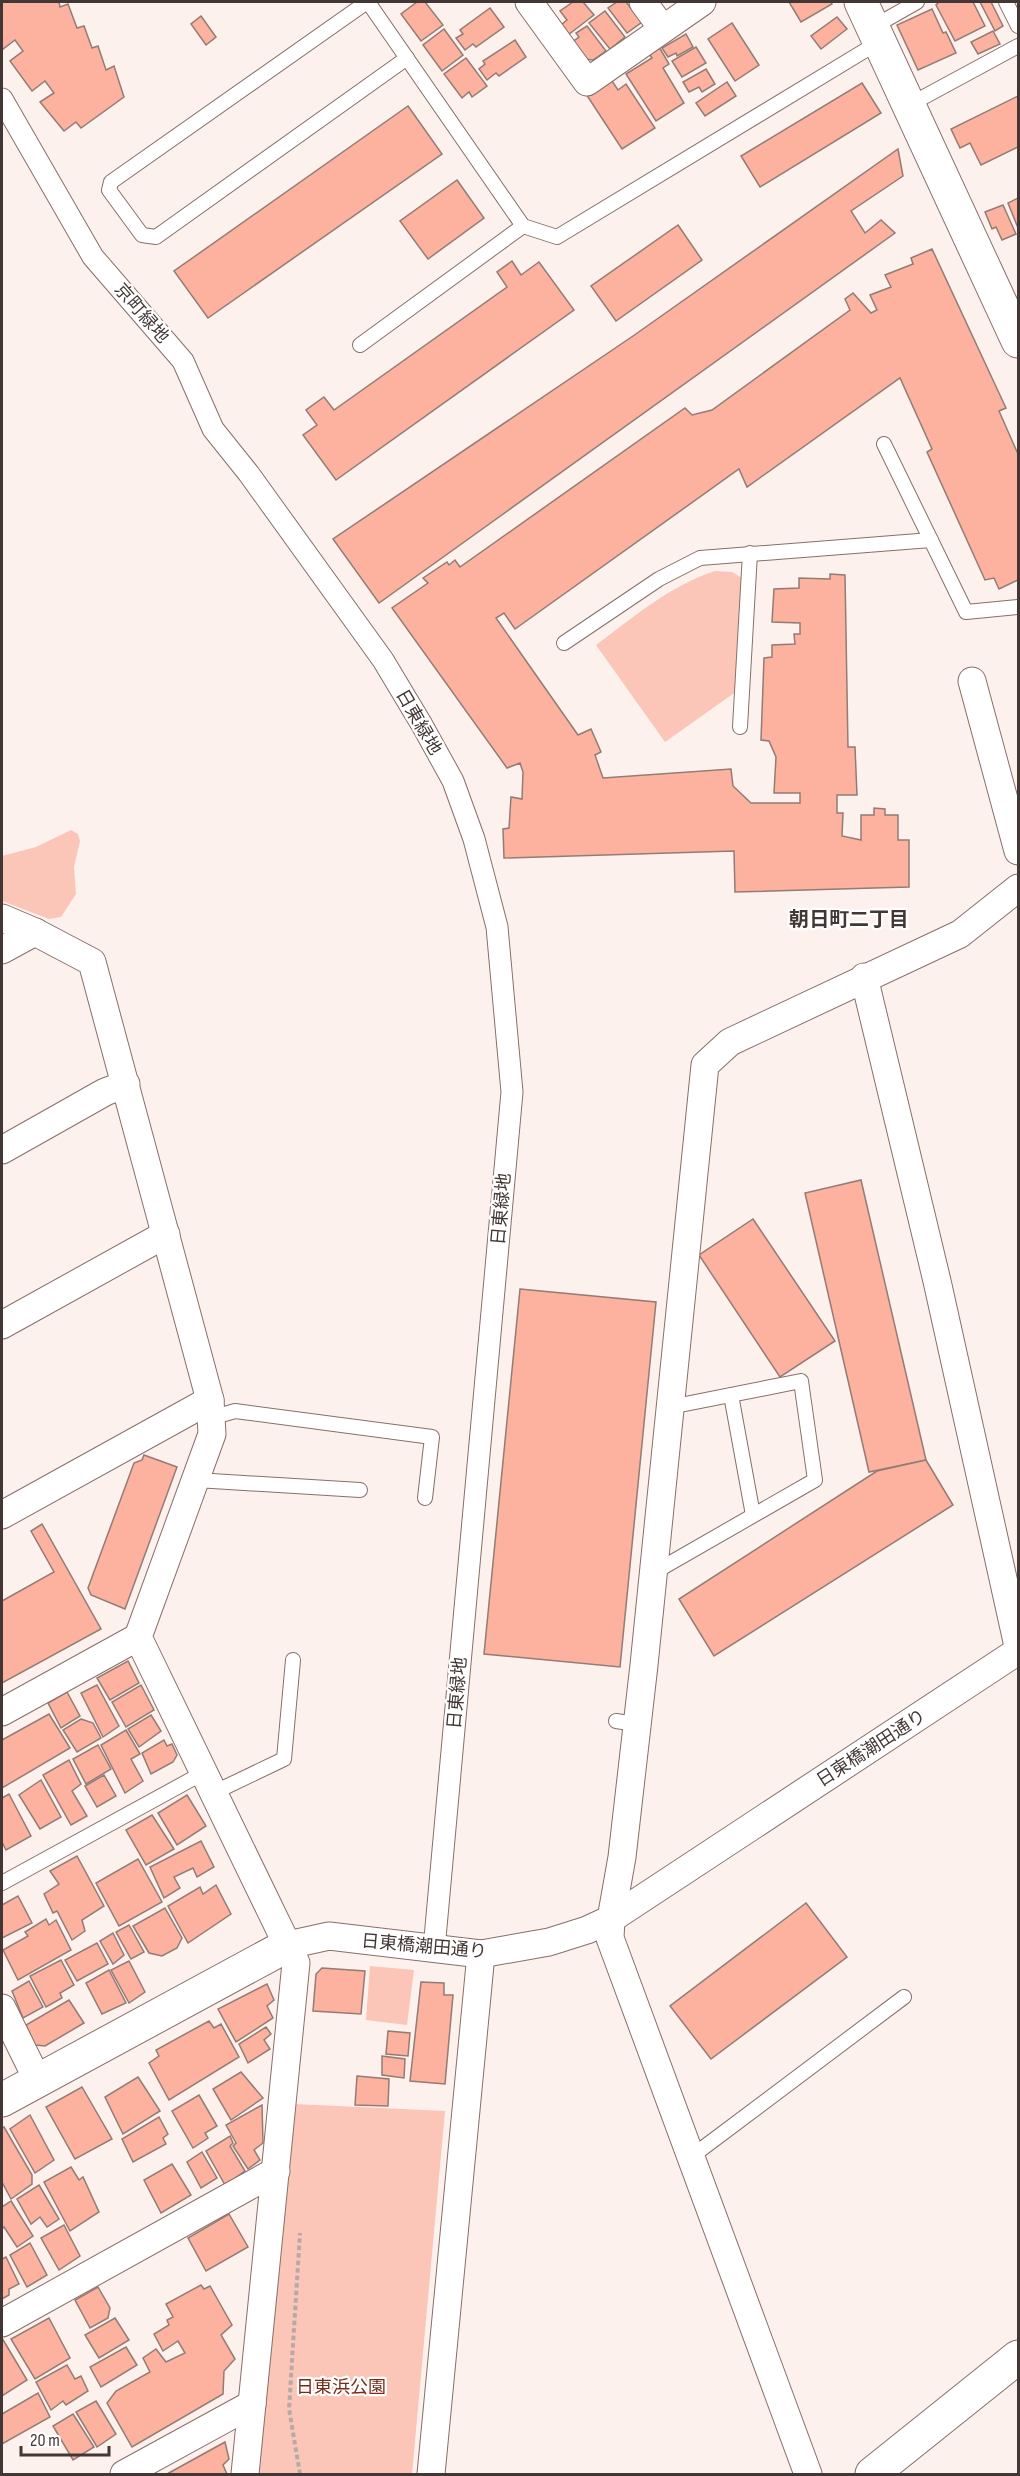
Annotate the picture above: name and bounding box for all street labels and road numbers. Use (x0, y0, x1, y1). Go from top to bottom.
street label: 京町緑地 (110, 279, 173, 347)
street label: 日東緑地 (391, 686, 446, 759)
street label: 日東緑地 (488, 1172, 515, 1246)
street label: 日東緑地 (444, 1656, 471, 1730)
street label: 日東橋潮田通り (813, 1705, 930, 1792)
street label: 日東橋潮田通り (360, 1931, 488, 1962)

